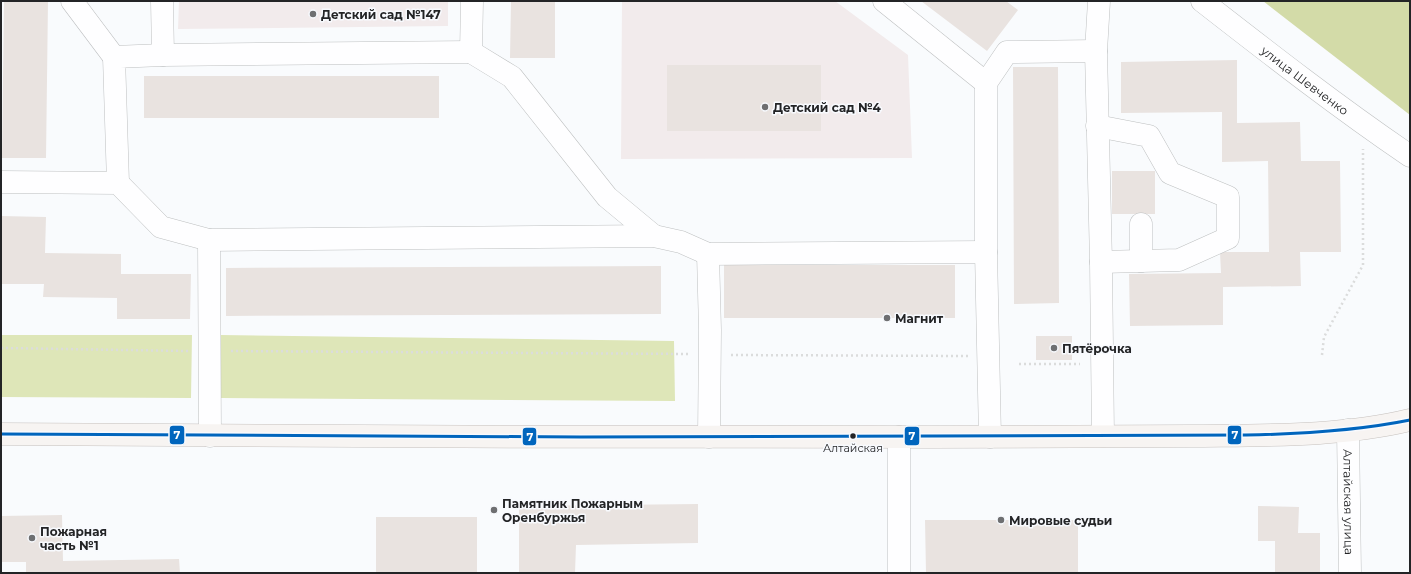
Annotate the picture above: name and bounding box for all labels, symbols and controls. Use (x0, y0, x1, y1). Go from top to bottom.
place label: Детский сад №147 (321, 7, 441, 22)
marker: Детский сад №147 (308, 9, 318, 19)
street label: улица Шевченко (1258, 42, 1352, 118)
place label: Детский сад №4 (773, 100, 881, 115)
marker: Детский сад №4 (760, 102, 770, 112)
place label: Магнит (895, 311, 944, 326)
marker: Магнит (882, 313, 892, 323)
place label: Пятёрочка (1062, 341, 1132, 356)
marker: Пятёрочка (1049, 343, 1059, 353)
line badge: 7 (169, 425, 185, 445)
line badge: 7 (1227, 425, 1242, 445)
line badge: 7 (904, 426, 920, 446)
line badge: 7 (522, 427, 537, 446)
text: 7 (174, 428, 181, 442)
text: 7 (1232, 428, 1239, 442)
text: 7 (909, 429, 916, 443)
text: 7 (527, 430, 534, 444)
marker: Алтайская (848, 431, 858, 441)
place label: Алтайская (823, 441, 883, 455)
street label: Алтайская улица (1341, 449, 1357, 555)
place label: Памятник Пожарным Оренбуржья (502, 496, 643, 525)
marker: Памятник Пожарным Оренбуржья (489, 505, 499, 515)
place label: Мировые судьи (1009, 513, 1112, 528)
marker: Мировые судьи (996, 515, 1006, 525)
place label: Пожарная часть №1 (40, 524, 107, 553)
marker: Пожарная часть №1 (27, 533, 37, 543)

